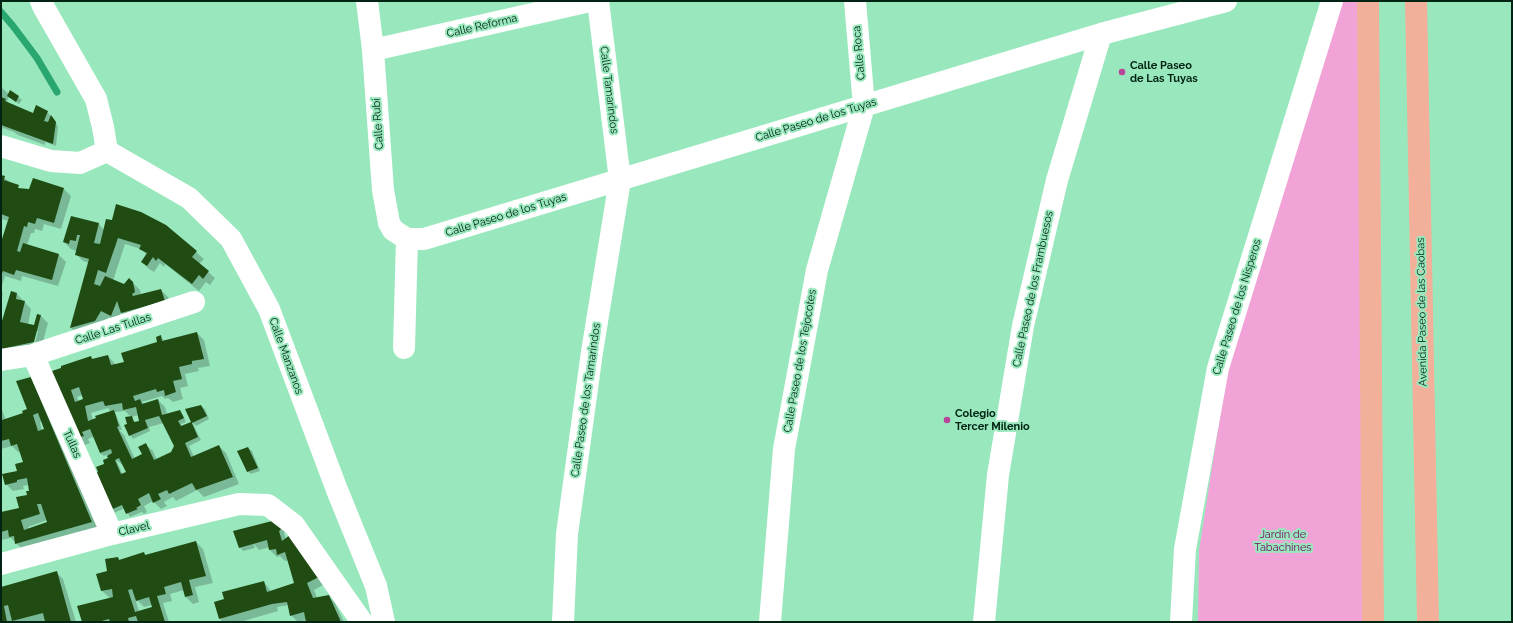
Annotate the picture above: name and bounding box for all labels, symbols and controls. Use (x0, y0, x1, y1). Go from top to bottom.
street label: Calle Reforma (445, 11, 519, 41)
street label: Calle Roca (850, 25, 868, 81)
street label: Calle Tamarindos (597, 46, 621, 134)
place label: Calle Paseo de Las Tuyas (1130, 59, 1198, 85)
marker: Calle Paseo de Las Tuyas (1117, 67, 1127, 77)
street label: Calle Paseo de los Tuyas (754, 95, 878, 145)
street label: Calle Rubí (370, 98, 386, 150)
street label: Calle Paseo de los Tuyas (444, 190, 568, 240)
street label: Calle Paseo de los Frambuesos (1010, 210, 1056, 368)
street label: Calle Paseo de los Nísperos (1210, 237, 1264, 377)
street label: Avenida Paseo de las Caobas (1414, 237, 1430, 387)
street label: Calle Paseo de los Tejocotes (781, 288, 819, 434)
street label: Calle Las Tullas (73, 311, 153, 347)
street label: Calle Manzanos (266, 316, 306, 396)
street label: Calle Paseo de los Tamarindos (569, 322, 603, 478)
place label: Colegio Tercer Milenio (955, 407, 1030, 433)
marker: Colegio Tercer Milenio (942, 415, 952, 425)
street label: Tullas (60, 428, 84, 460)
street label: Clavel (117, 519, 151, 539)
park label: Jardín de Tabachines (1254, 528, 1312, 554)

